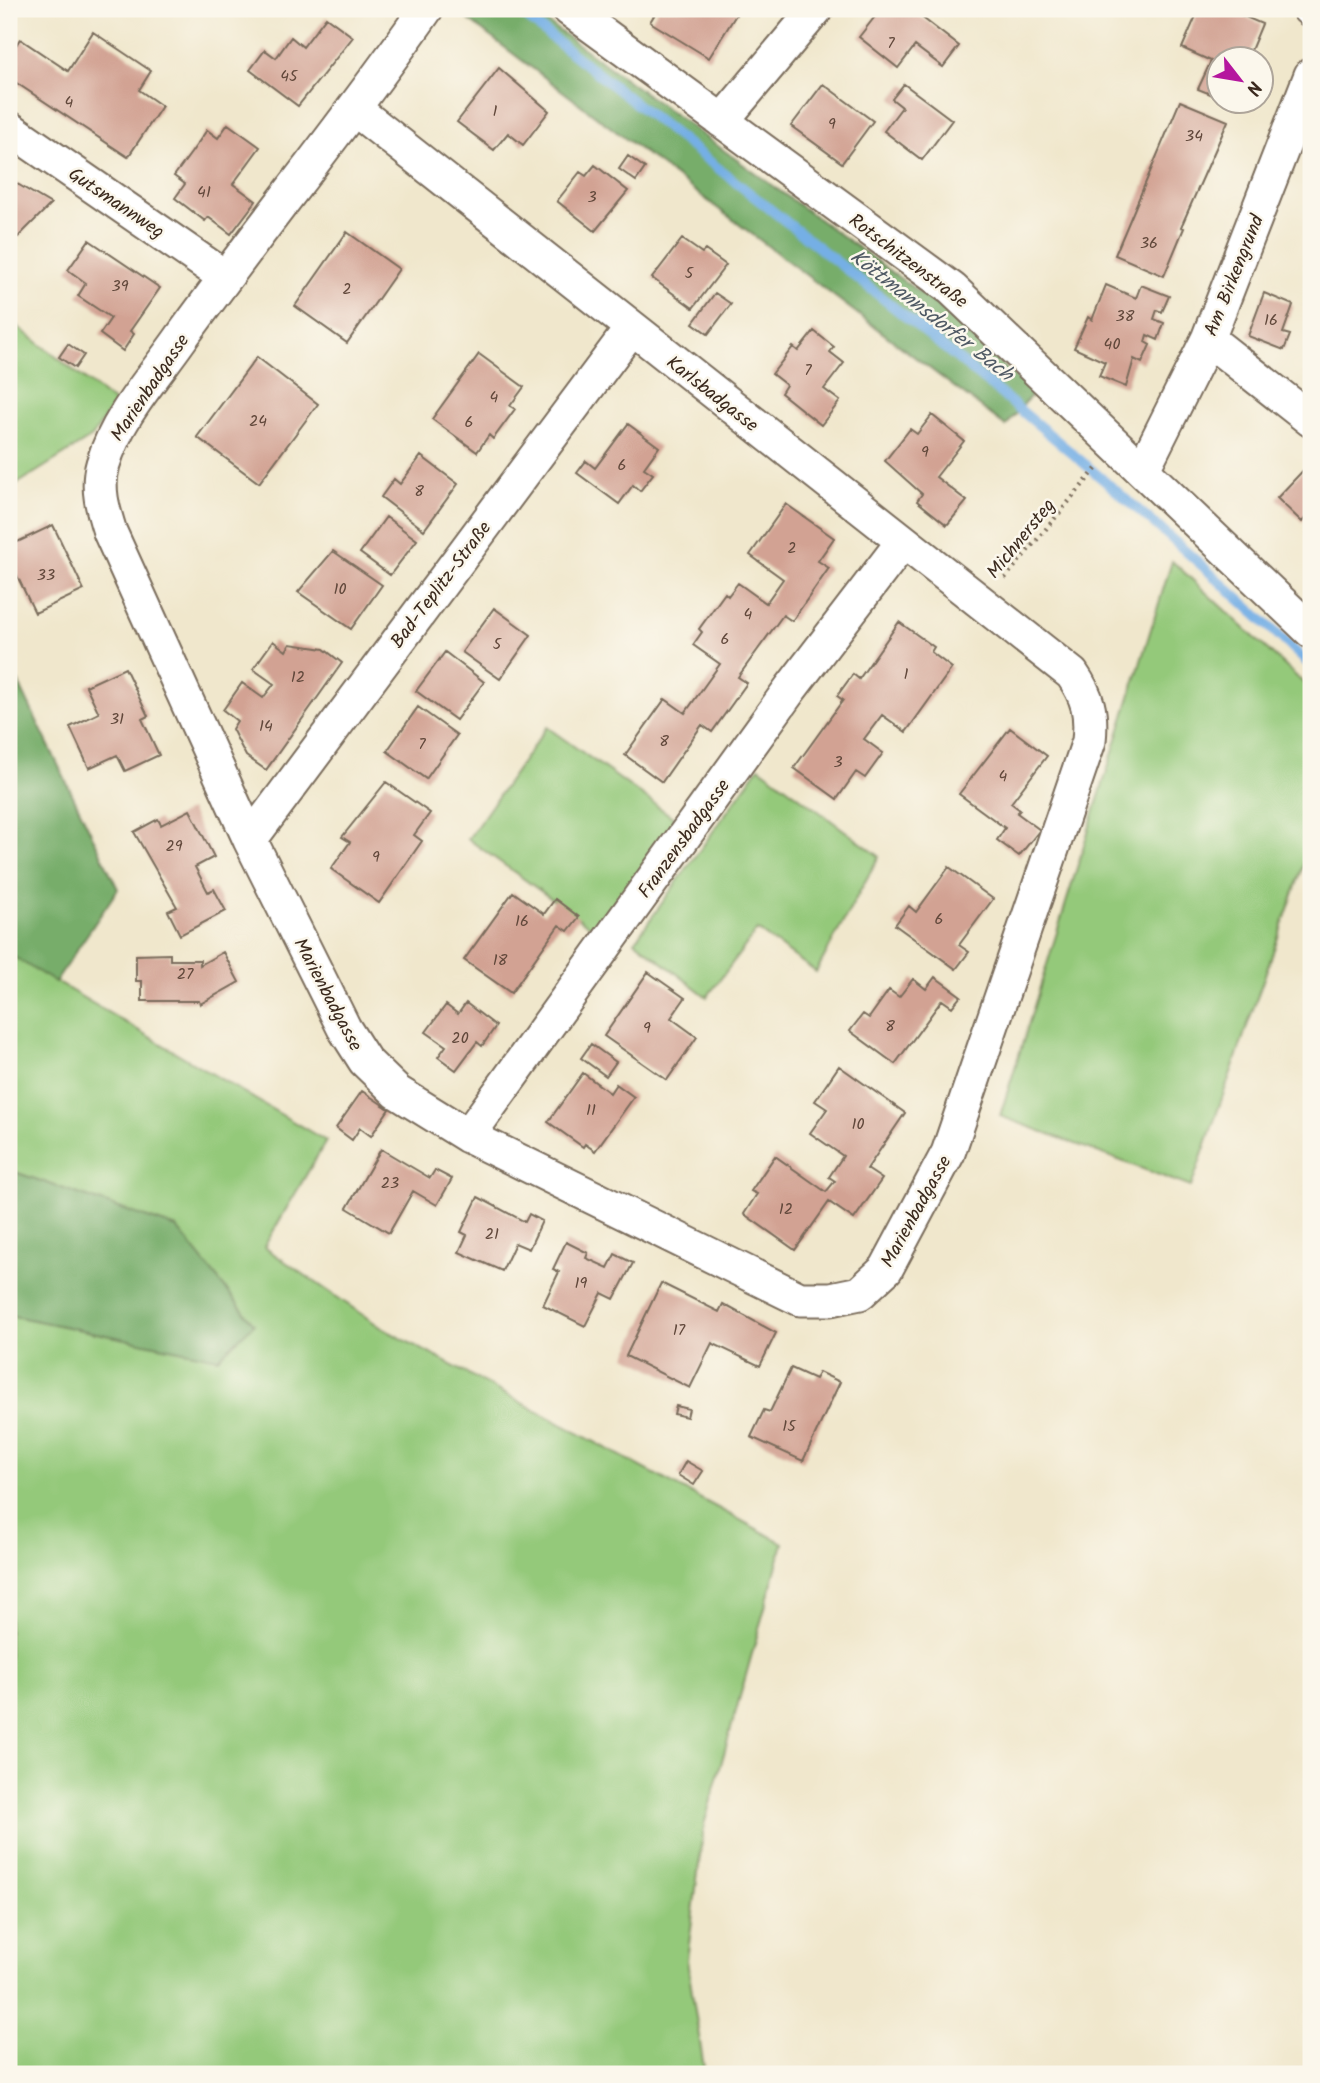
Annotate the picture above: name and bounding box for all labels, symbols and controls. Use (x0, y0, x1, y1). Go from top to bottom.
house number: 7 (887, 31, 895, 56)
north arrow (1204, 46, 1274, 116)
house number: 45 (280, 64, 299, 89)
text: N (1237, 75, 1269, 101)
house number: 4 (65, 90, 74, 115)
house number: 1 (492, 99, 498, 124)
house number: 9 (828, 112, 836, 137)
house number: 34 (1185, 124, 1203, 149)
street label: Gutsmannweg (62, 160, 170, 247)
house number: 41 (197, 180, 211, 205)
house number: 3 (587, 185, 597, 210)
street label: Rotschitzenstraße (842, 207, 974, 317)
street label: Am Birkengrund (1197, 210, 1273, 341)
house number: 36 (1140, 231, 1158, 256)
water label: Köttmannsdorfer Bach (842, 242, 1021, 392)
house number: 5 (685, 261, 695, 286)
house number: 39 (112, 274, 129, 299)
house number: 2 (342, 277, 352, 302)
house number: 38 (1116, 304, 1135, 329)
house number: 16 (1264, 308, 1278, 333)
street label: Marienbadgasse (103, 328, 198, 448)
house number: 40 (1104, 332, 1120, 357)
street label: Karlsbadgasse (659, 349, 765, 441)
house number: 7 (804, 358, 812, 383)
house number: 4 (490, 385, 499, 410)
house number: 24 (249, 409, 267, 434)
house number: 6 (465, 410, 473, 435)
house number: 9 (921, 440, 929, 465)
house number: 6 (618, 453, 626, 478)
house number: 8 (414, 479, 424, 504)
street label: Michnersteg (980, 492, 1063, 586)
street label: Bad-Teplitz-Straße (384, 515, 500, 655)
house number: 2 (787, 536, 797, 561)
house number: 33 (37, 563, 55, 588)
house number: 10 (333, 577, 347, 602)
house number: 4 (744, 602, 753, 627)
house number: 6 (721, 627, 729, 652)
house number: 5 (493, 632, 503, 657)
house number: 1 (903, 662, 909, 687)
house number: 12 (291, 665, 305, 690)
house number: 31 (110, 707, 124, 732)
house number: 14 (259, 714, 273, 739)
house number: 8 (659, 729, 669, 754)
house number: 7 (418, 732, 426, 757)
house number: 3 (833, 750, 843, 775)
house number: 4 (999, 764, 1008, 789)
street label: Franzensbadgasse (631, 773, 739, 905)
house number: 29 (165, 834, 183, 859)
house number: 9 (372, 845, 380, 870)
house number: 6 (935, 907, 943, 932)
house number: 16 (515, 909, 529, 934)
street label: Marienbadgasse (285, 933, 370, 1057)
house number: 18 (493, 948, 508, 973)
house number: 27 (177, 962, 194, 987)
house number: 8 (885, 1014, 895, 1039)
house number: 9 (643, 1016, 651, 1041)
house number: 20 (451, 1026, 469, 1051)
house number: 11 (586, 1098, 596, 1123)
house number: 10 (851, 1112, 865, 1137)
street label: Marienbadgasse (873, 1150, 960, 1274)
house number: 23 (381, 1171, 399, 1196)
house number: 12 (779, 1197, 793, 1222)
house number: 21 (485, 1222, 499, 1247)
house number: 19 (575, 1271, 588, 1296)
house number: 17 (673, 1318, 686, 1343)
house number: 15 (782, 1414, 797, 1439)

